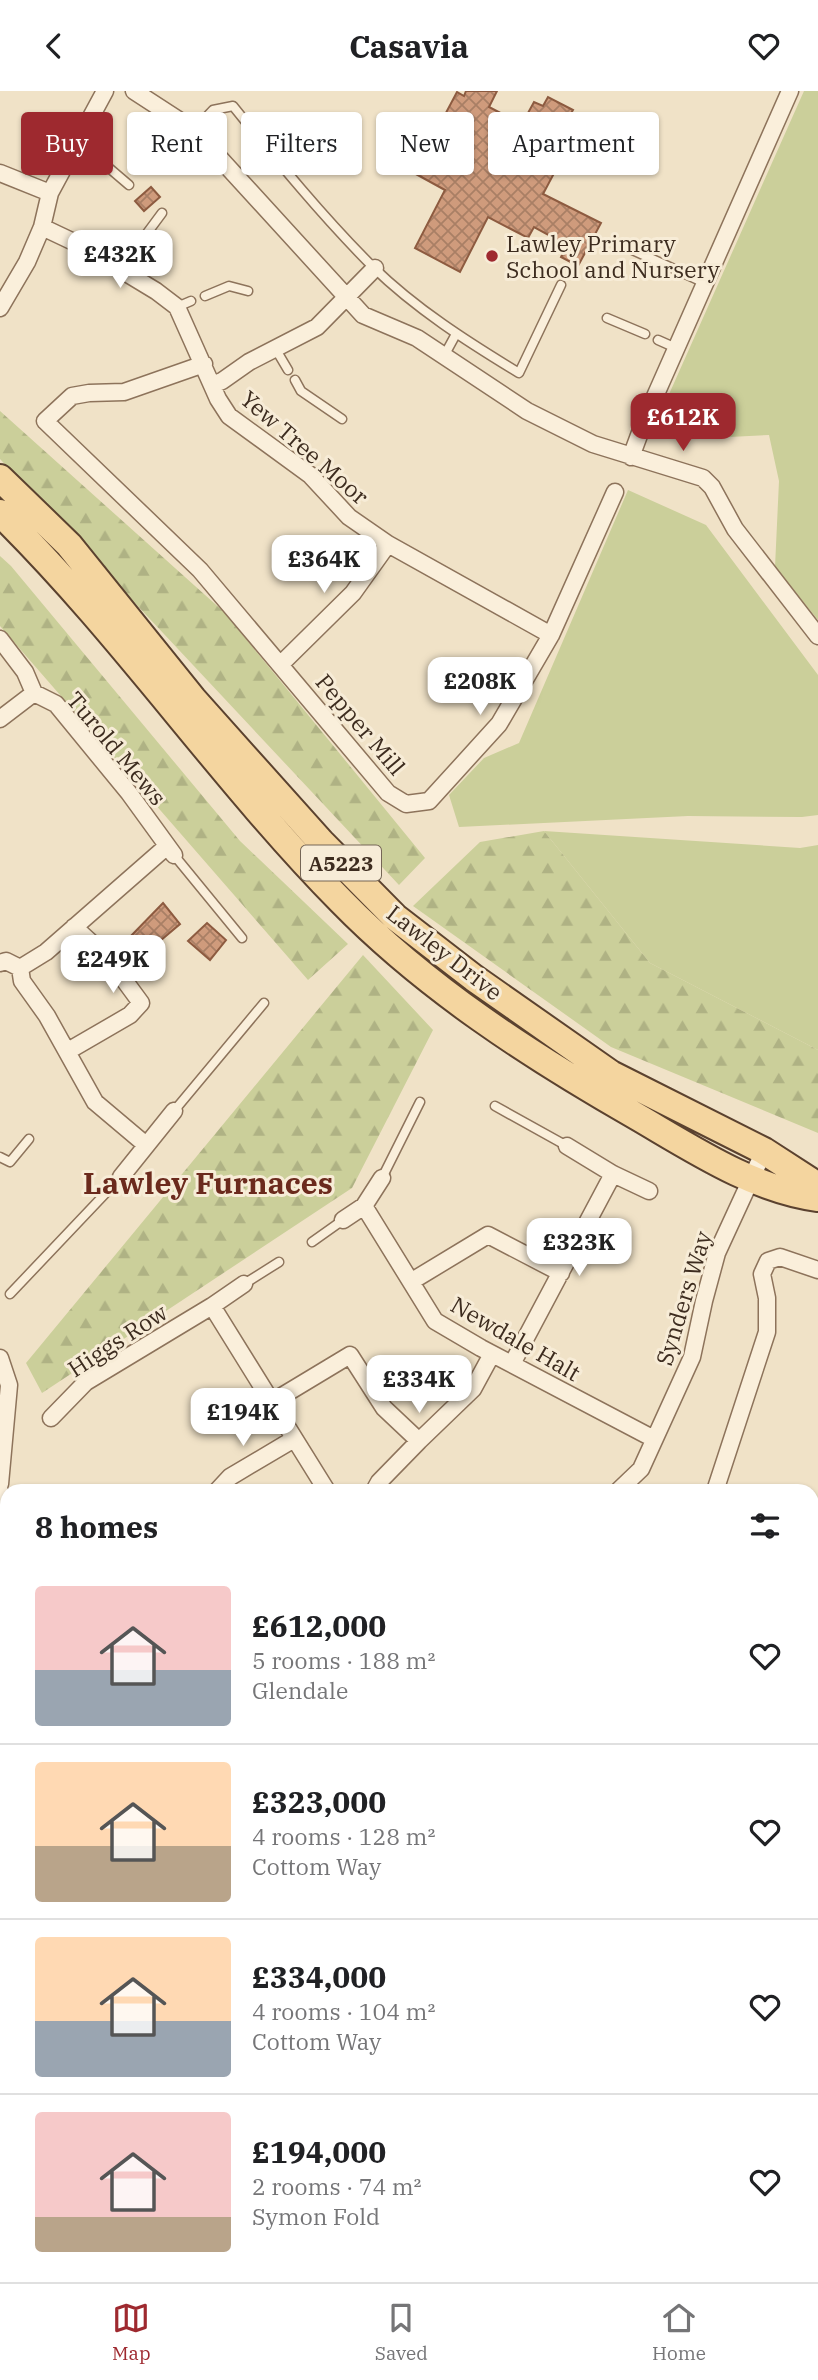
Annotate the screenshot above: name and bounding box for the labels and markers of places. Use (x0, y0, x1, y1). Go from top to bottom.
place label: Lawley Primary School and Nursery (506, 228, 720, 284)
pin: £432K (71, 231, 169, 290)
marker: Lawley Primary School and Nursery (484, 248, 500, 264)
pin: £612K (634, 393, 732, 453)
pin: £364K (275, 535, 373, 595)
pin: £208K (431, 657, 529, 717)
pin: £249K (64, 935, 162, 995)
pin: £323K (530, 1219, 628, 1278)
pin: £334K (370, 1355, 468, 1415)
pin: £194K (194, 1389, 292, 1448)

